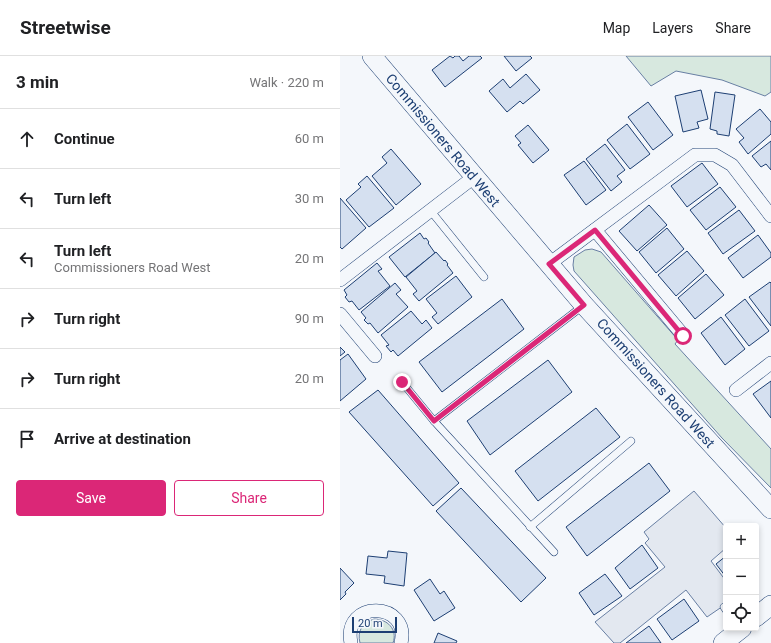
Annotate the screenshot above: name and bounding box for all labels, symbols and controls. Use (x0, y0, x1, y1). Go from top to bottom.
text: Streetwise (20, 16, 111, 39)
text: Map (603, 20, 630, 36)
text: Layers (652, 20, 693, 36)
text: Share (715, 20, 751, 36)
street label: Commissioners Road West (383, 70, 504, 210)
text: 3 min (16, 72, 59, 92)
text: Walk · 220 m (249, 75, 324, 90)
icon: ahead (16, 128, 38, 150)
text: Continue (54, 130, 115, 148)
text: 60 m (295, 131, 324, 146)
icon: left (16, 188, 38, 210)
text: Turn left (54, 190, 111, 208)
text: 30 m (295, 191, 324, 206)
text: Turn left (54, 242, 111, 260)
icon: left (16, 248, 38, 270)
text: 20 m (295, 251, 324, 266)
text: Commissioners Road West (54, 260, 211, 275)
icon: right (16, 308, 38, 330)
text: Turn right (54, 310, 120, 328)
text: 90 m (295, 311, 324, 326)
street label: Commissioners Road West (594, 315, 719, 451)
route start (674, 327, 692, 345)
icon: right (16, 368, 38, 390)
text: Turn right (54, 370, 120, 388)
text: 20 m (295, 371, 324, 386)
route end (393, 373, 411, 391)
icon: arrive (16, 428, 38, 450)
text: Arrive at destination (54, 430, 191, 448)
button: Save (16, 480, 166, 516)
button: Share (174, 480, 324, 516)
map controls (723, 523, 759, 631)
button: + (723, 523, 759, 559)
button: − (723, 559, 759, 595)
button: locate (723, 595, 759, 631)
scale bar (352, 615, 397, 634)
text: 20 m (358, 617, 383, 630)

